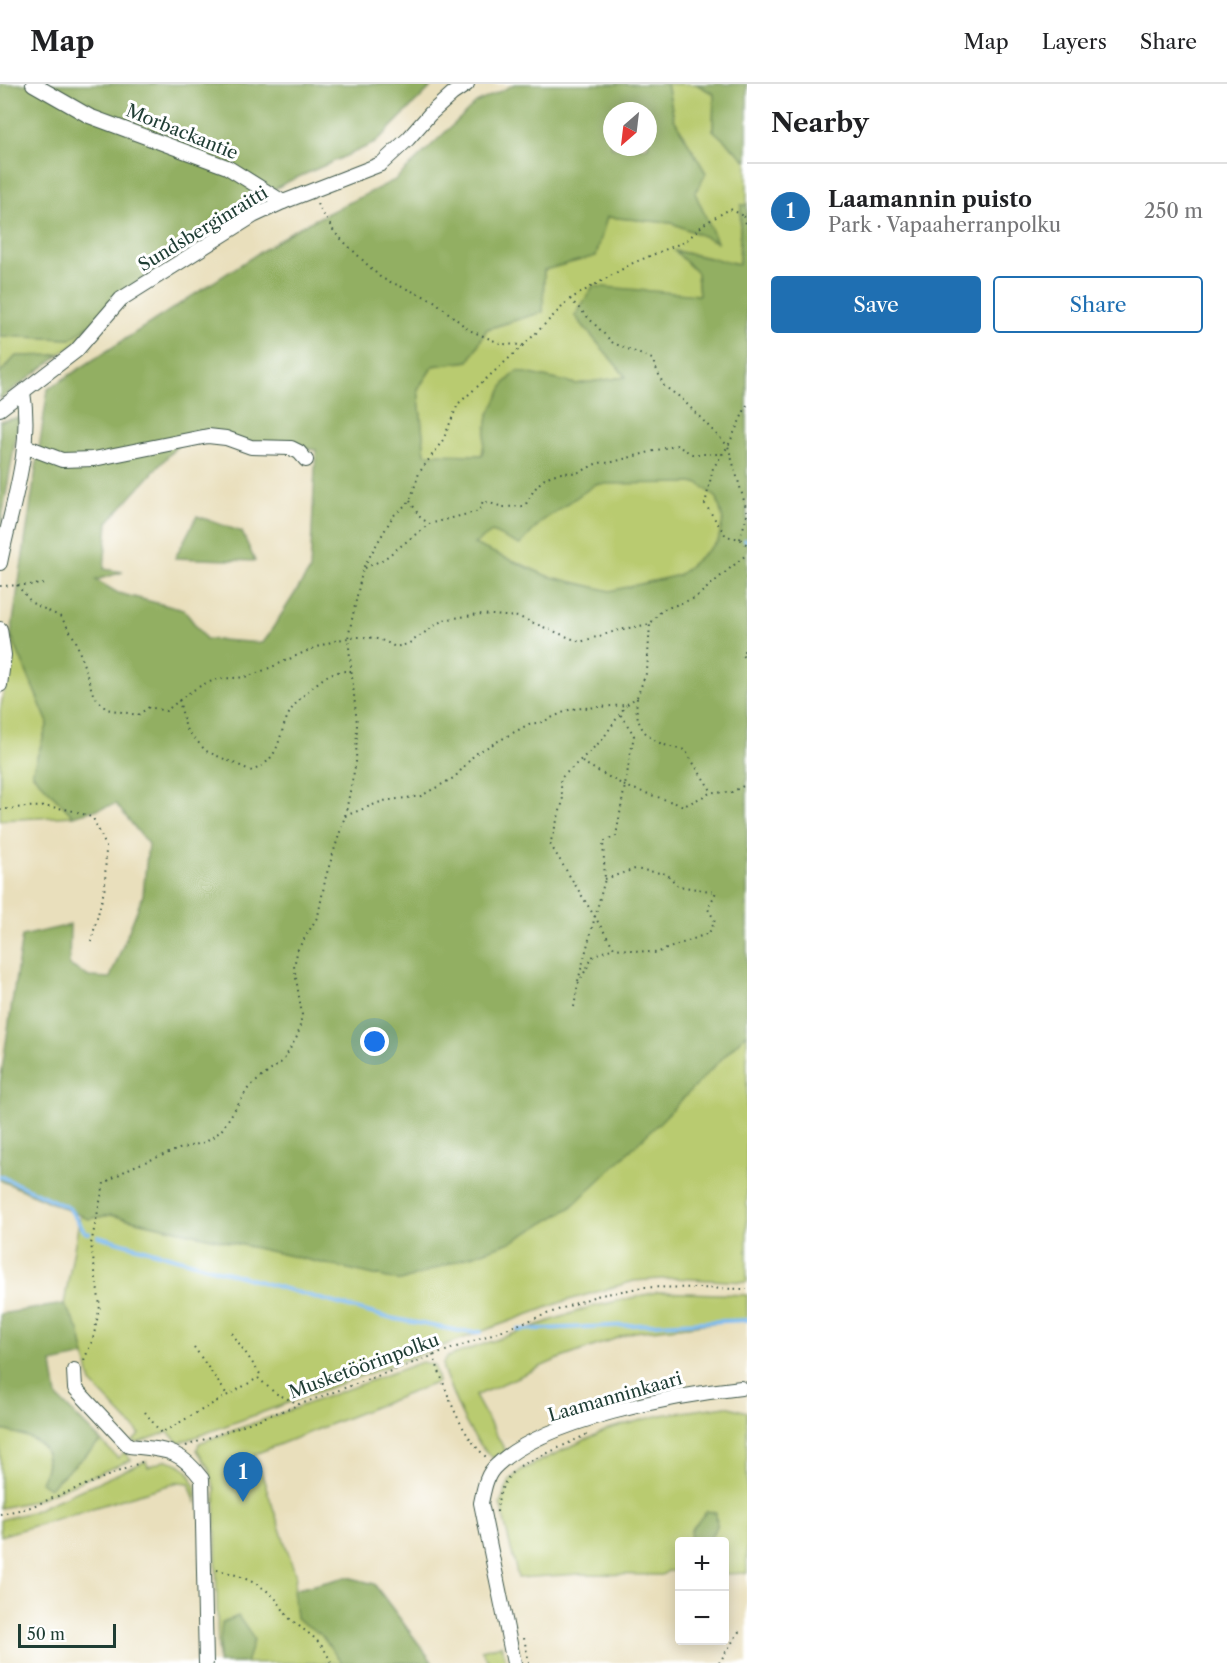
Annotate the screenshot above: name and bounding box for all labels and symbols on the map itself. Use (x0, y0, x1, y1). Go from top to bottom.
street label: Morbackantie (123, 100, 241, 164)
north arrow (603, 102, 657, 156)
street label: Sundsberginraitti (134, 181, 272, 276)
your location (360, 1027, 389, 1056)
street label: Musketöörinpolku (286, 1329, 442, 1403)
street label: Laamanninkaari (545, 1367, 685, 1427)
pin: 1 (224, 1452, 262, 1502)
scale bar (18, 1621, 116, 1648)

